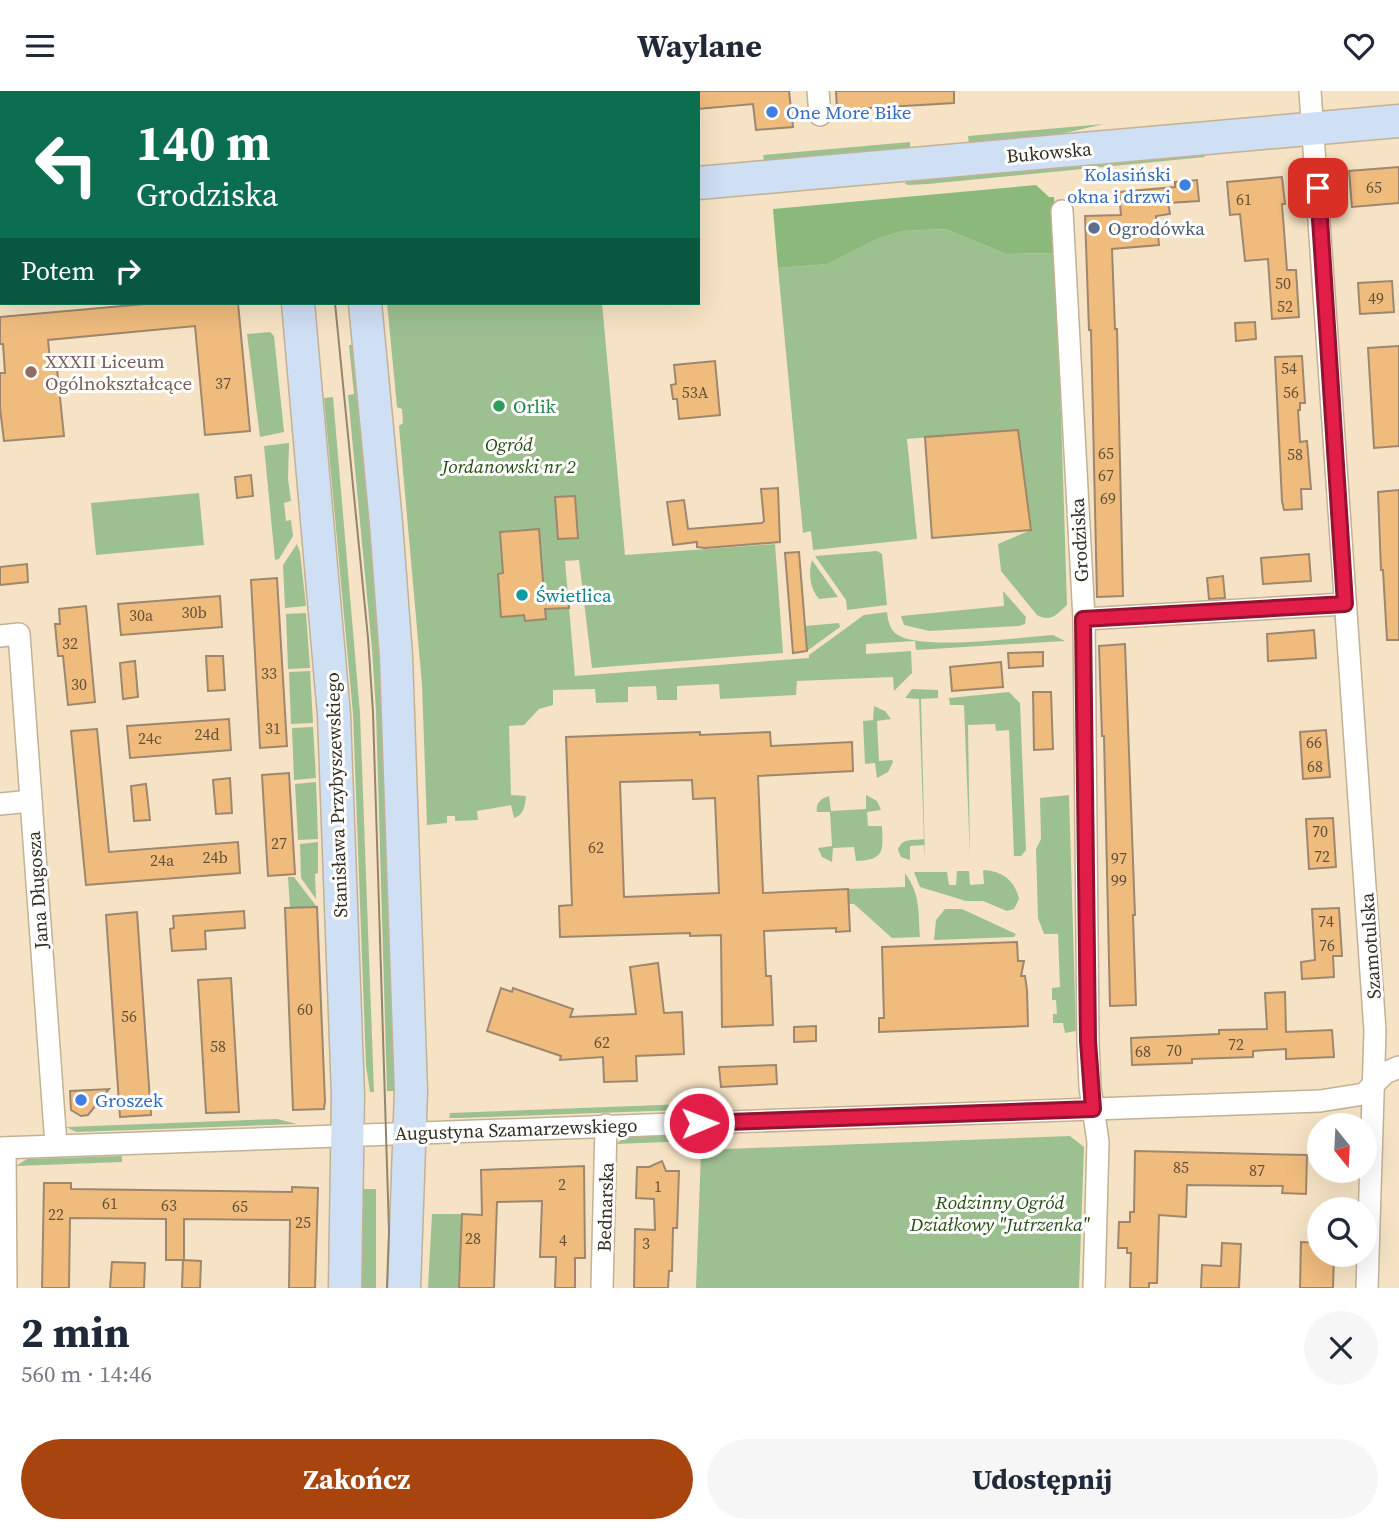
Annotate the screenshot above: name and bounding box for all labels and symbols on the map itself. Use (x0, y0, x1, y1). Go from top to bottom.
place label: One More Bike (786, 99, 912, 125)
marker: One More Bike (764, 104, 780, 120)
street label: Bukowska (1005, 135, 1093, 169)
pin (1288, 158, 1348, 218)
place label: Kolasiński okna i drzwi (1067, 161, 1171, 209)
house number: 65 (1366, 176, 1382, 198)
marker: Kolasiński okna i drzwi (1177, 177, 1193, 193)
house number: 61 (1236, 188, 1252, 210)
place label: Ogrodówka (1108, 215, 1205, 241)
marker: Ogrodówka (1086, 220, 1102, 236)
house number: 50 (1275, 272, 1291, 294)
house number: 49 (1368, 287, 1384, 309)
house number: 52 (1277, 295, 1293, 317)
place label: XXXII Liceum Ogólnokształcące (45, 348, 192, 396)
house number: 54 (1281, 357, 1297, 379)
marker: XXXII Liceum Ogólnokształcące (23, 364, 39, 380)
house number: 37 (215, 372, 231, 394)
house number: 53A (682, 381, 709, 403)
house number: 56 (1283, 381, 1299, 403)
place label: Orlik (513, 393, 557, 419)
marker: Orlik (491, 398, 507, 414)
park label: Ogród Jordanowski nr 2 (439, 431, 576, 479)
house number: 65 (1098, 442, 1114, 464)
house number: 58 (1287, 443, 1303, 465)
house number: 67 (1098, 464, 1114, 486)
house number: 69 (1100, 487, 1116, 509)
street label: Grodziska (1064, 497, 1094, 583)
place label: Świetlica (536, 582, 612, 608)
marker: Świetlica (514, 587, 530, 603)
house number: 30b (181, 601, 207, 623)
house number: 30a (129, 604, 154, 626)
house number: 32 (62, 632, 78, 654)
house number: 33 (261, 662, 277, 684)
street label: Stanisława Przybyszewskiego (319, 672, 353, 918)
house number: 30 (71, 673, 87, 695)
house number: 31 (265, 717, 281, 739)
house number: 24d (194, 723, 220, 745)
house number: 24c (138, 727, 162, 749)
house number: 66 (1306, 731, 1322, 753)
house number: 68 (1307, 755, 1323, 777)
house number: 70 (1312, 820, 1328, 842)
street label: Jana Długosza (20, 830, 54, 951)
house number: 27 (271, 832, 287, 854)
house number: 62 (588, 836, 604, 858)
house number: 72 (1314, 845, 1330, 867)
house number: 24b (202, 846, 228, 868)
house number: 97 (1111, 847, 1127, 869)
house number: 24a (150, 849, 175, 871)
house number: 99 (1111, 869, 1127, 891)
street label: Szamotulska (1353, 892, 1387, 1000)
house number: 74 (1318, 910, 1334, 932)
house number: 76 (1319, 934, 1335, 956)
house number: 60 (297, 998, 313, 1020)
house number: 56 (121, 1005, 137, 1027)
house number: 62 (594, 1031, 610, 1053)
house number: 72 (1228, 1033, 1244, 1055)
house number: 58 (210, 1035, 226, 1057)
house number: 70 (1166, 1039, 1182, 1061)
house number: 68 (1135, 1040, 1151, 1062)
position arrow (662, 1086, 736, 1160)
place label: Groszek (95, 1087, 164, 1113)
marker: Groszek (73, 1092, 89, 1108)
street label: Augustyna Szamarzewskiego (394, 1112, 638, 1146)
north arrow (1307, 1113, 1377, 1183)
house number: 85 (1173, 1156, 1189, 1178)
house number: 87 (1249, 1159, 1265, 1181)
street label: Bednarska (590, 1162, 620, 1252)
house number: 2 (558, 1173, 566, 1195)
house number: 1 (654, 1175, 662, 1197)
park label: Rodzinny Ogród Działkowy "Jutrzenka" (909, 1189, 1090, 1237)
house number: 61 (102, 1192, 118, 1214)
house number: 63 (161, 1194, 177, 1216)
house number: 65 (232, 1195, 248, 1217)
house number: 22 (48, 1203, 64, 1225)
house number: 25 (295, 1211, 311, 1233)
house number: 28 (465, 1227, 481, 1249)
house number: 4 (559, 1229, 567, 1251)
house number: 3 (642, 1232, 650, 1254)

